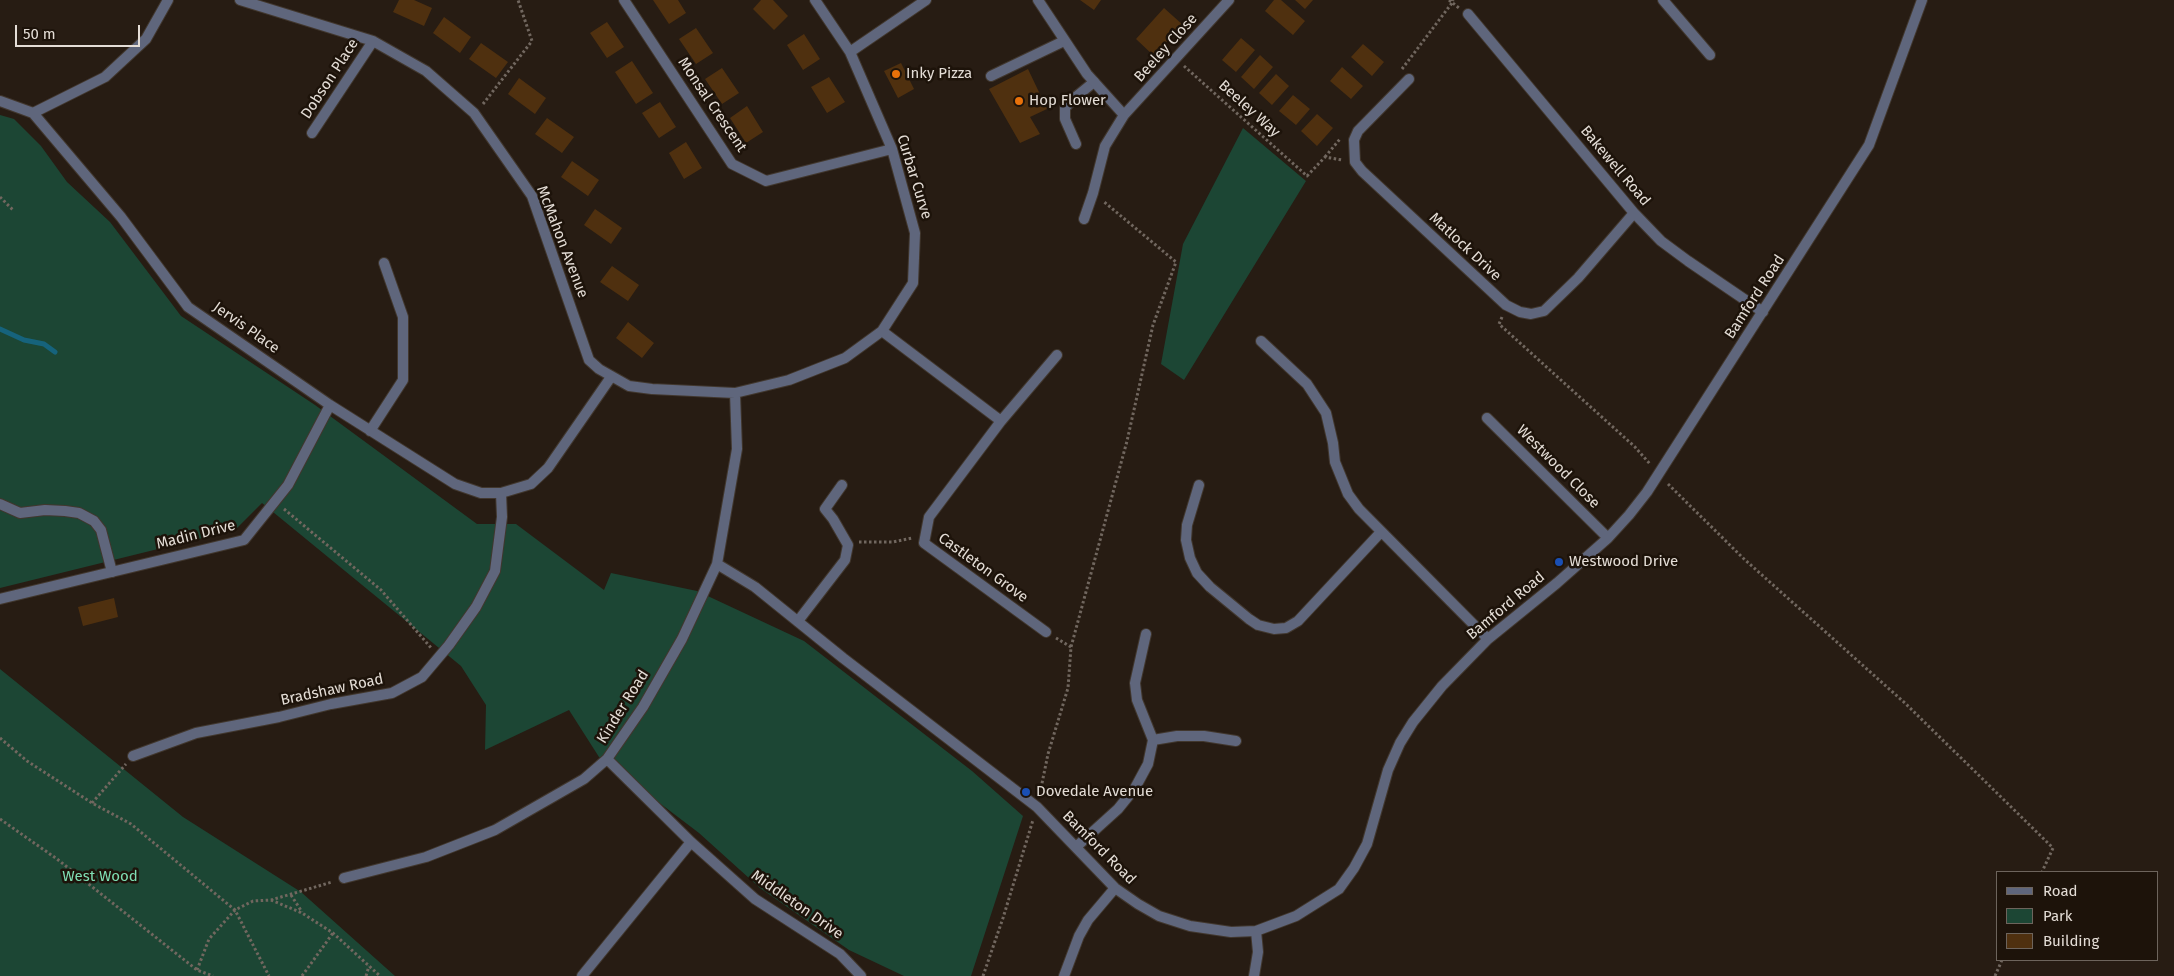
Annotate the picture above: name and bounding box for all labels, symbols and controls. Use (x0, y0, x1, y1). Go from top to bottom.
street label: Beeley Close (1131, 10, 1201, 86)
scale bar (18, 15, 142, 47)
text: 50 m (23, 25, 56, 43)
street label: Dobson Place (297, 36, 363, 122)
street label: Monsal Crescent (674, 54, 750, 156)
place label: Inky Pizza (906, 65, 972, 83)
marker: Inky Pizza (890, 68, 902, 80)
street label: Beeley Way (1215, 77, 1283, 141)
place label: Hop Flower (1029, 92, 1106, 110)
marker: Hop Flower (1013, 95, 1025, 107)
street label: Bakewell Road (1576, 122, 1654, 210)
street label: Curbar Curve (893, 133, 935, 221)
street label: McMahon Avenue (532, 183, 592, 301)
street label: Matlock Drive (1425, 209, 1505, 285)
street label: Bamford Road (1721, 252, 1789, 342)
street label: Jervis Place (209, 298, 283, 358)
street label: Westwood Close (1513, 422, 1603, 512)
street label: Madin Drive (155, 516, 237, 554)
street label: Castleton Grove (935, 529, 1031, 607)
place label: Westwood Drive (1569, 553, 1678, 571)
marker: Westwood Drive (1553, 556, 1565, 568)
street label: Bamford Road (1463, 568, 1549, 644)
street label: Kinder Road (593, 667, 653, 747)
street label: Bradshaw Road (279, 670, 385, 710)
place label: Dovedale Avenue (1036, 783, 1153, 801)
marker: Dovedale Avenue (1020, 786, 1032, 798)
street label: Bamford Road (1058, 807, 1140, 889)
street label: Middleton Drive (748, 867, 846, 943)
park label: West Wood (62, 868, 138, 886)
legend (1996, 871, 2159, 961)
text: Road (2043, 882, 2078, 900)
text: Park (2043, 907, 2073, 925)
text: Building (2043, 932, 2099, 950)

